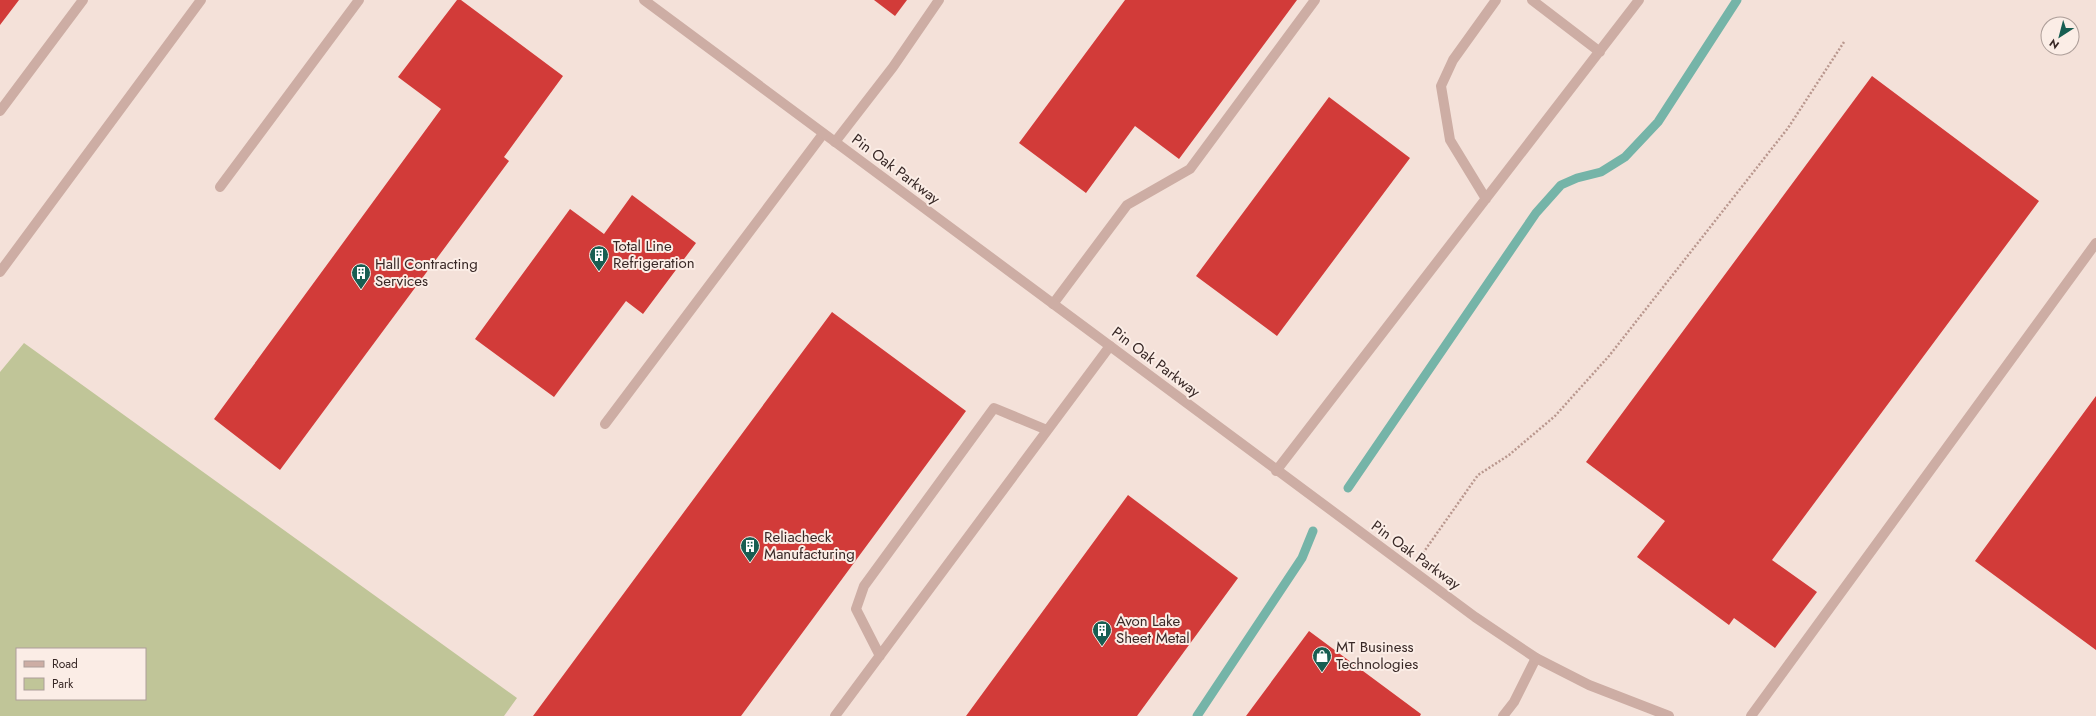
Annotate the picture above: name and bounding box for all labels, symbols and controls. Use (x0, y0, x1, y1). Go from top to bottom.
north arrow (2040, 16, 2080, 56)
text: N (2046, 35, 2062, 53)
street label: Pin Oak Parkway (847, 128, 945, 210)
place label: Total Line Refrigeration (613, 235, 695, 274)
building icon: Total Line Refrigeration (588, 244, 610, 272)
place label: Hall Contracting Services (375, 253, 478, 292)
building icon: Hall Contracting Services (350, 262, 372, 290)
street label: Pin Oak Parkway (1107, 321, 1205, 403)
street label: Pin Oak Parkway (1367, 515, 1465, 595)
place label: Reliacheck Manufacturing (764, 526, 855, 565)
building icon: Reliacheck Manufacturing (739, 535, 761, 563)
place label: Avon Lake Sheet Metal (1116, 610, 1190, 649)
building icon: Avon Lake Sheet Metal (1091, 619, 1113, 647)
place label: MT Business Technologies (1336, 636, 1418, 675)
shop icon: MT Business Technologies (1311, 645, 1333, 673)
legend (16, 648, 146, 700)
text: Road (52, 655, 78, 673)
text: Park (52, 675, 74, 693)

